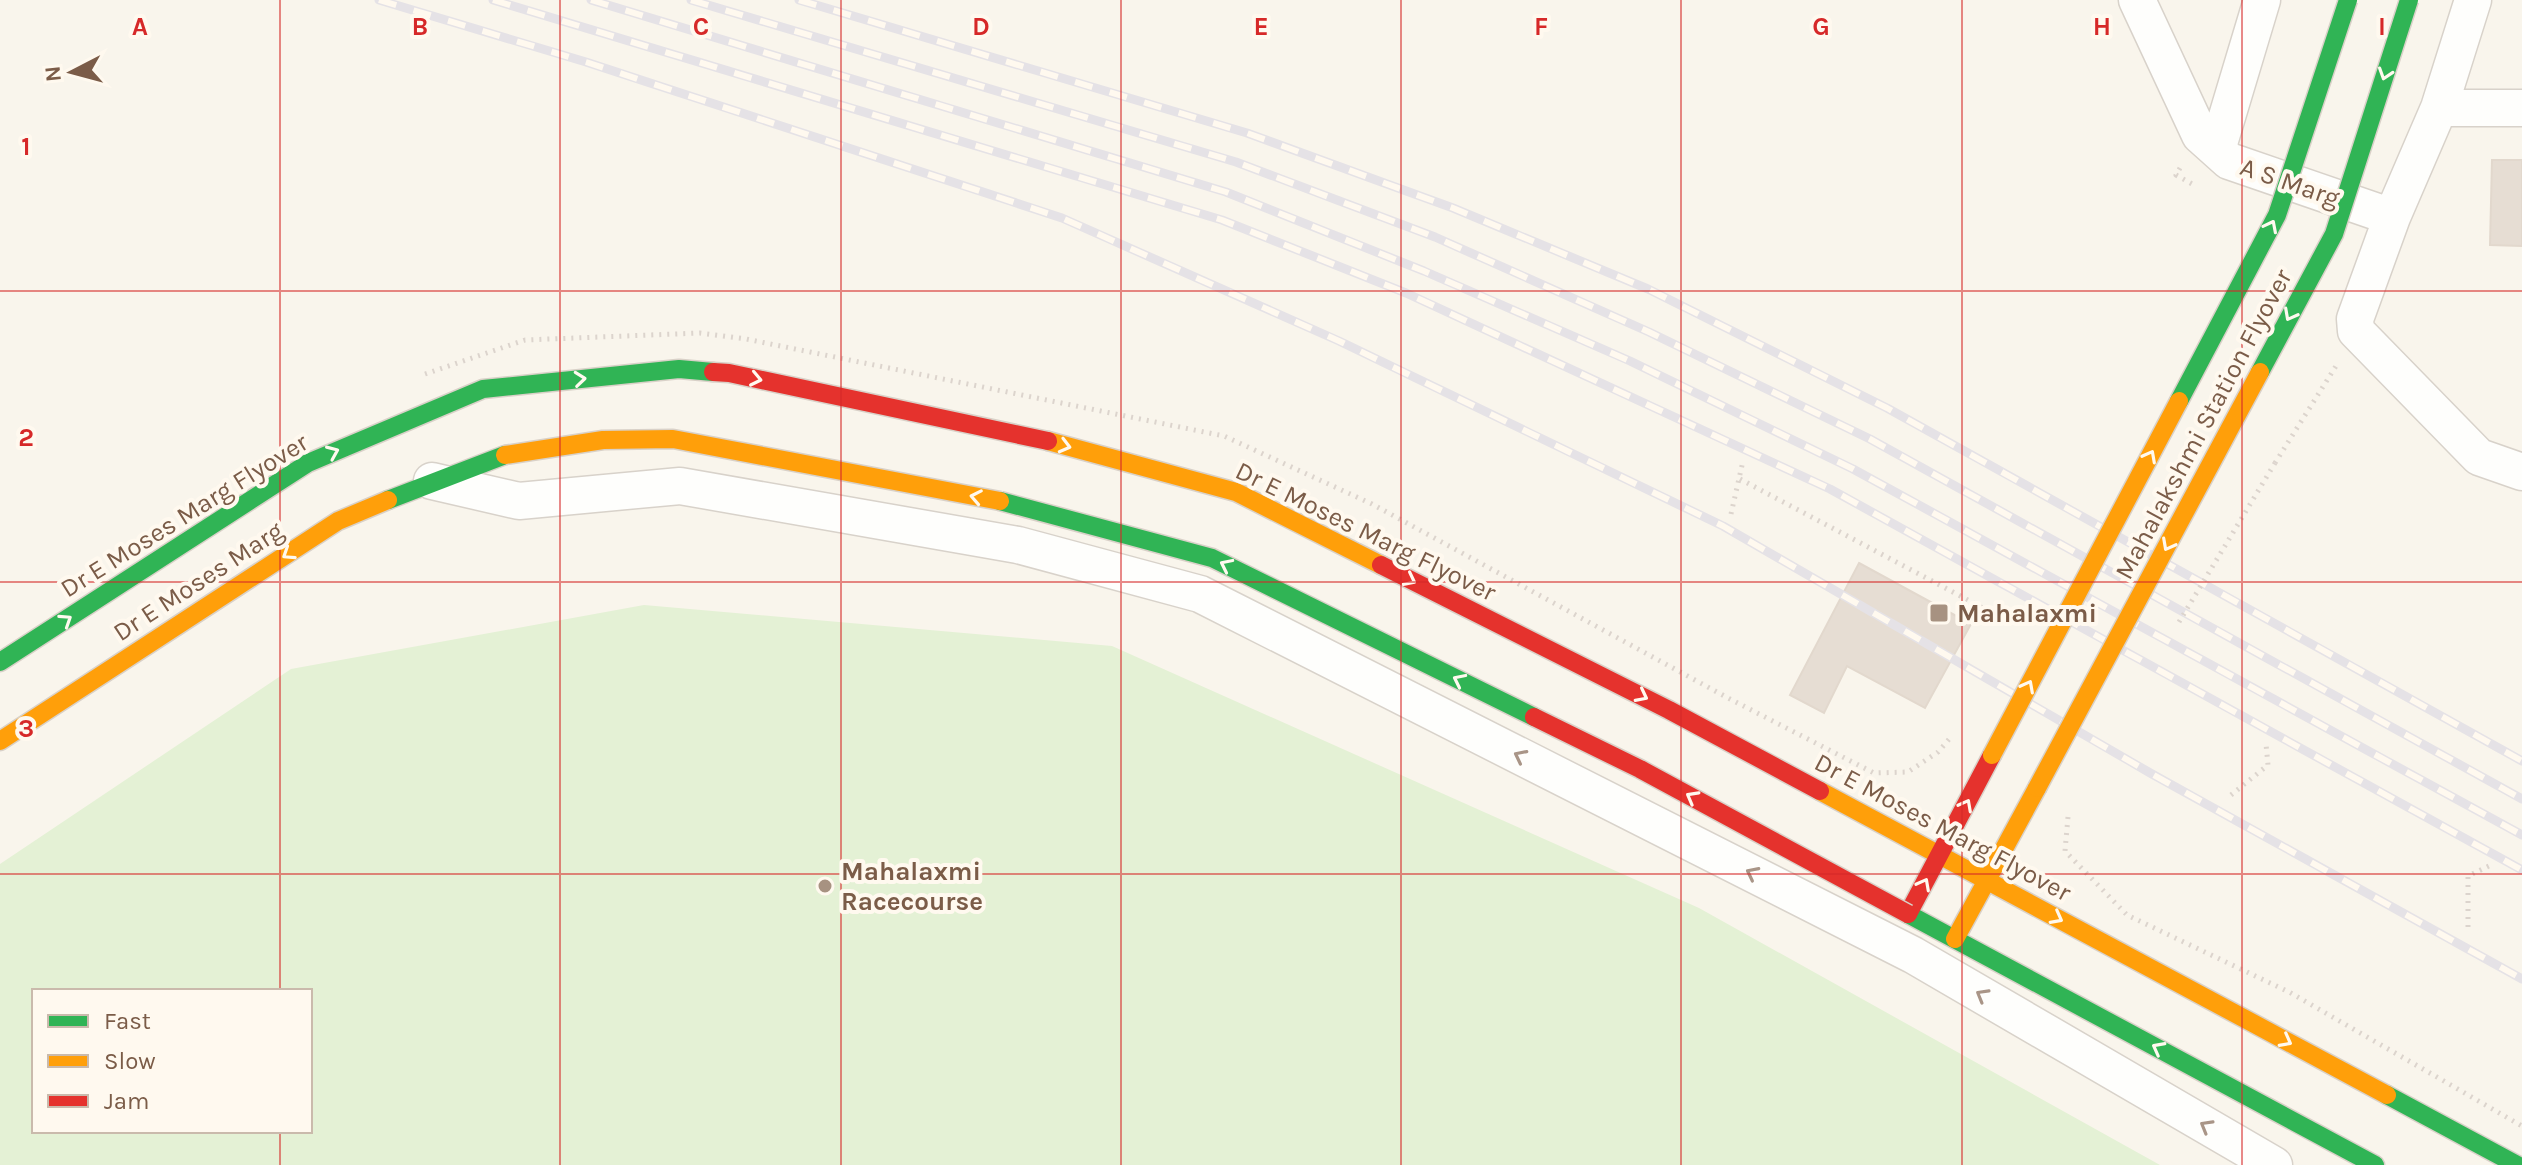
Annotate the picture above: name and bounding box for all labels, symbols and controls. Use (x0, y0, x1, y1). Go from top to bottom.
text: A (132, 11, 148, 42)
text: B (412, 11, 428, 42)
text: C (693, 11, 709, 42)
text: D (972, 11, 990, 42)
text: E (1253, 11, 1269, 42)
text: F (1534, 11, 1548, 42)
text: G (1812, 11, 1830, 42)
text: H (2093, 11, 2111, 42)
text: I (2378, 11, 2386, 42)
north arrow (32, 32, 112, 112)
text: N (39, 65, 67, 83)
one-way arrow (2378, 67, 2394, 81)
text: 1 (21, 131, 31, 162)
street label: A S Marg (2236, 151, 2344, 214)
one-way arrow (2262, 220, 2277, 235)
street label: Mahalakshmi Station Flyover (2108, 263, 2299, 585)
one-way arrow (2285, 307, 2300, 322)
one-way arrow (749, 370, 763, 387)
one-way arrow (574, 371, 587, 388)
text: 2 (18, 422, 34, 453)
street label: Dr E Moses Marg Flyover (55, 426, 313, 604)
one-way arrow (1058, 437, 1071, 453)
one-way arrow (325, 446, 339, 462)
one-way arrow (2140, 450, 2155, 465)
street label: Dr E Moses Marg Flyover (1231, 455, 1502, 608)
one-way arrow (969, 489, 982, 506)
street label: Dr E Moses Marg (107, 514, 289, 648)
one-way arrow (2162, 536, 2177, 551)
one-way arrow (282, 544, 296, 559)
one-way arrow (1220, 559, 1234, 575)
one-way arrow (1402, 570, 1417, 585)
place label: Mahalaxmi (1957, 598, 2097, 629)
marker: Mahalaxmi (1928, 602, 1950, 624)
one-way arrow (57, 614, 71, 629)
one-way arrow (1453, 674, 1468, 690)
one-way arrow (2019, 680, 2034, 694)
one-way arrow (1634, 687, 1649, 702)
text: 3 (18, 713, 34, 744)
street label: Dr E Moses Marg Flyover (1809, 747, 2077, 908)
one-way arrow (1513, 750, 1528, 766)
one-way arrow (1685, 791, 1700, 806)
one-way arrow (1956, 798, 1971, 813)
place label: Mahalaxmi Racecourse (841, 856, 983, 917)
one-way arrow (1745, 868, 1760, 883)
marker: Mahalaxmi Racecourse (816, 877, 834, 895)
one-way arrow (1914, 878, 1929, 893)
one-way arrow (2048, 908, 2063, 923)
legend (32, 989, 312, 1133)
one-way arrow (1976, 989, 1990, 1005)
text: Fast (104, 1007, 151, 1035)
one-way arrow (2277, 1031, 2292, 1046)
one-way arrow (2152, 1043, 2167, 1058)
text: Slow (104, 1047, 156, 1075)
text: Jam (104, 1087, 149, 1115)
one-way arrow (2200, 1120, 2215, 1136)

